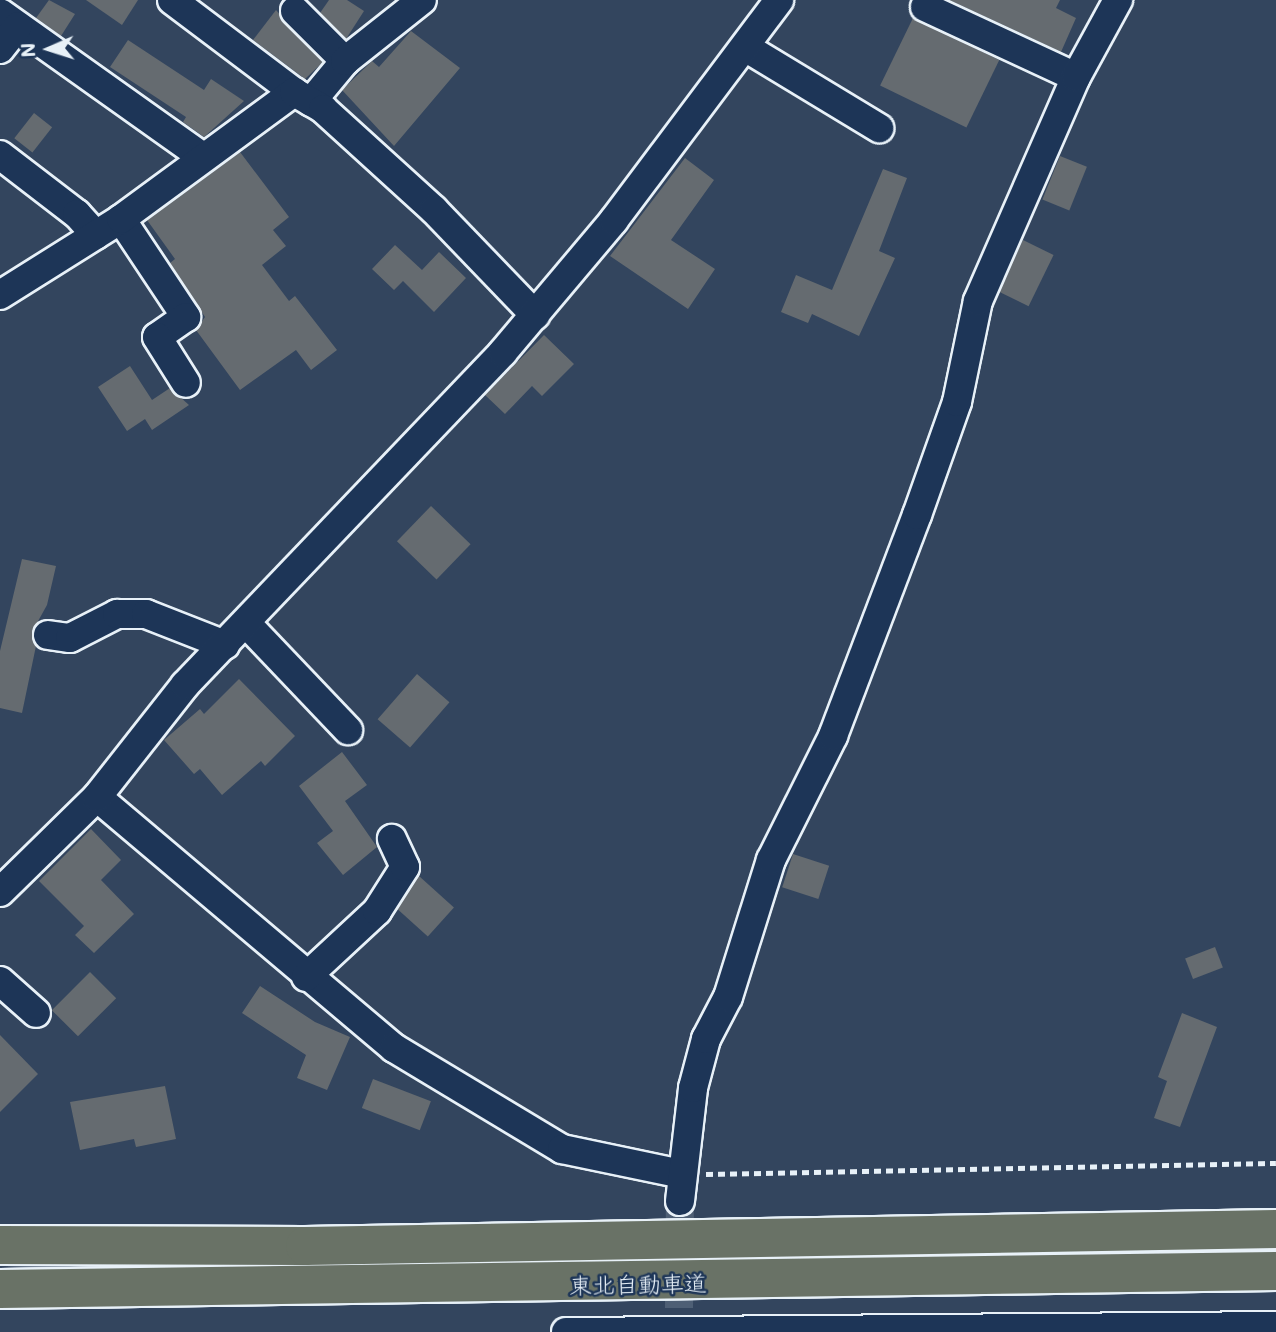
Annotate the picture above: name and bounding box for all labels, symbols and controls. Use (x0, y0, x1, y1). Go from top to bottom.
north arrow (14, 14, 84, 84)
text: N (15, 42, 40, 58)
street label: 東北自動車道 (569, 1269, 707, 1299)

